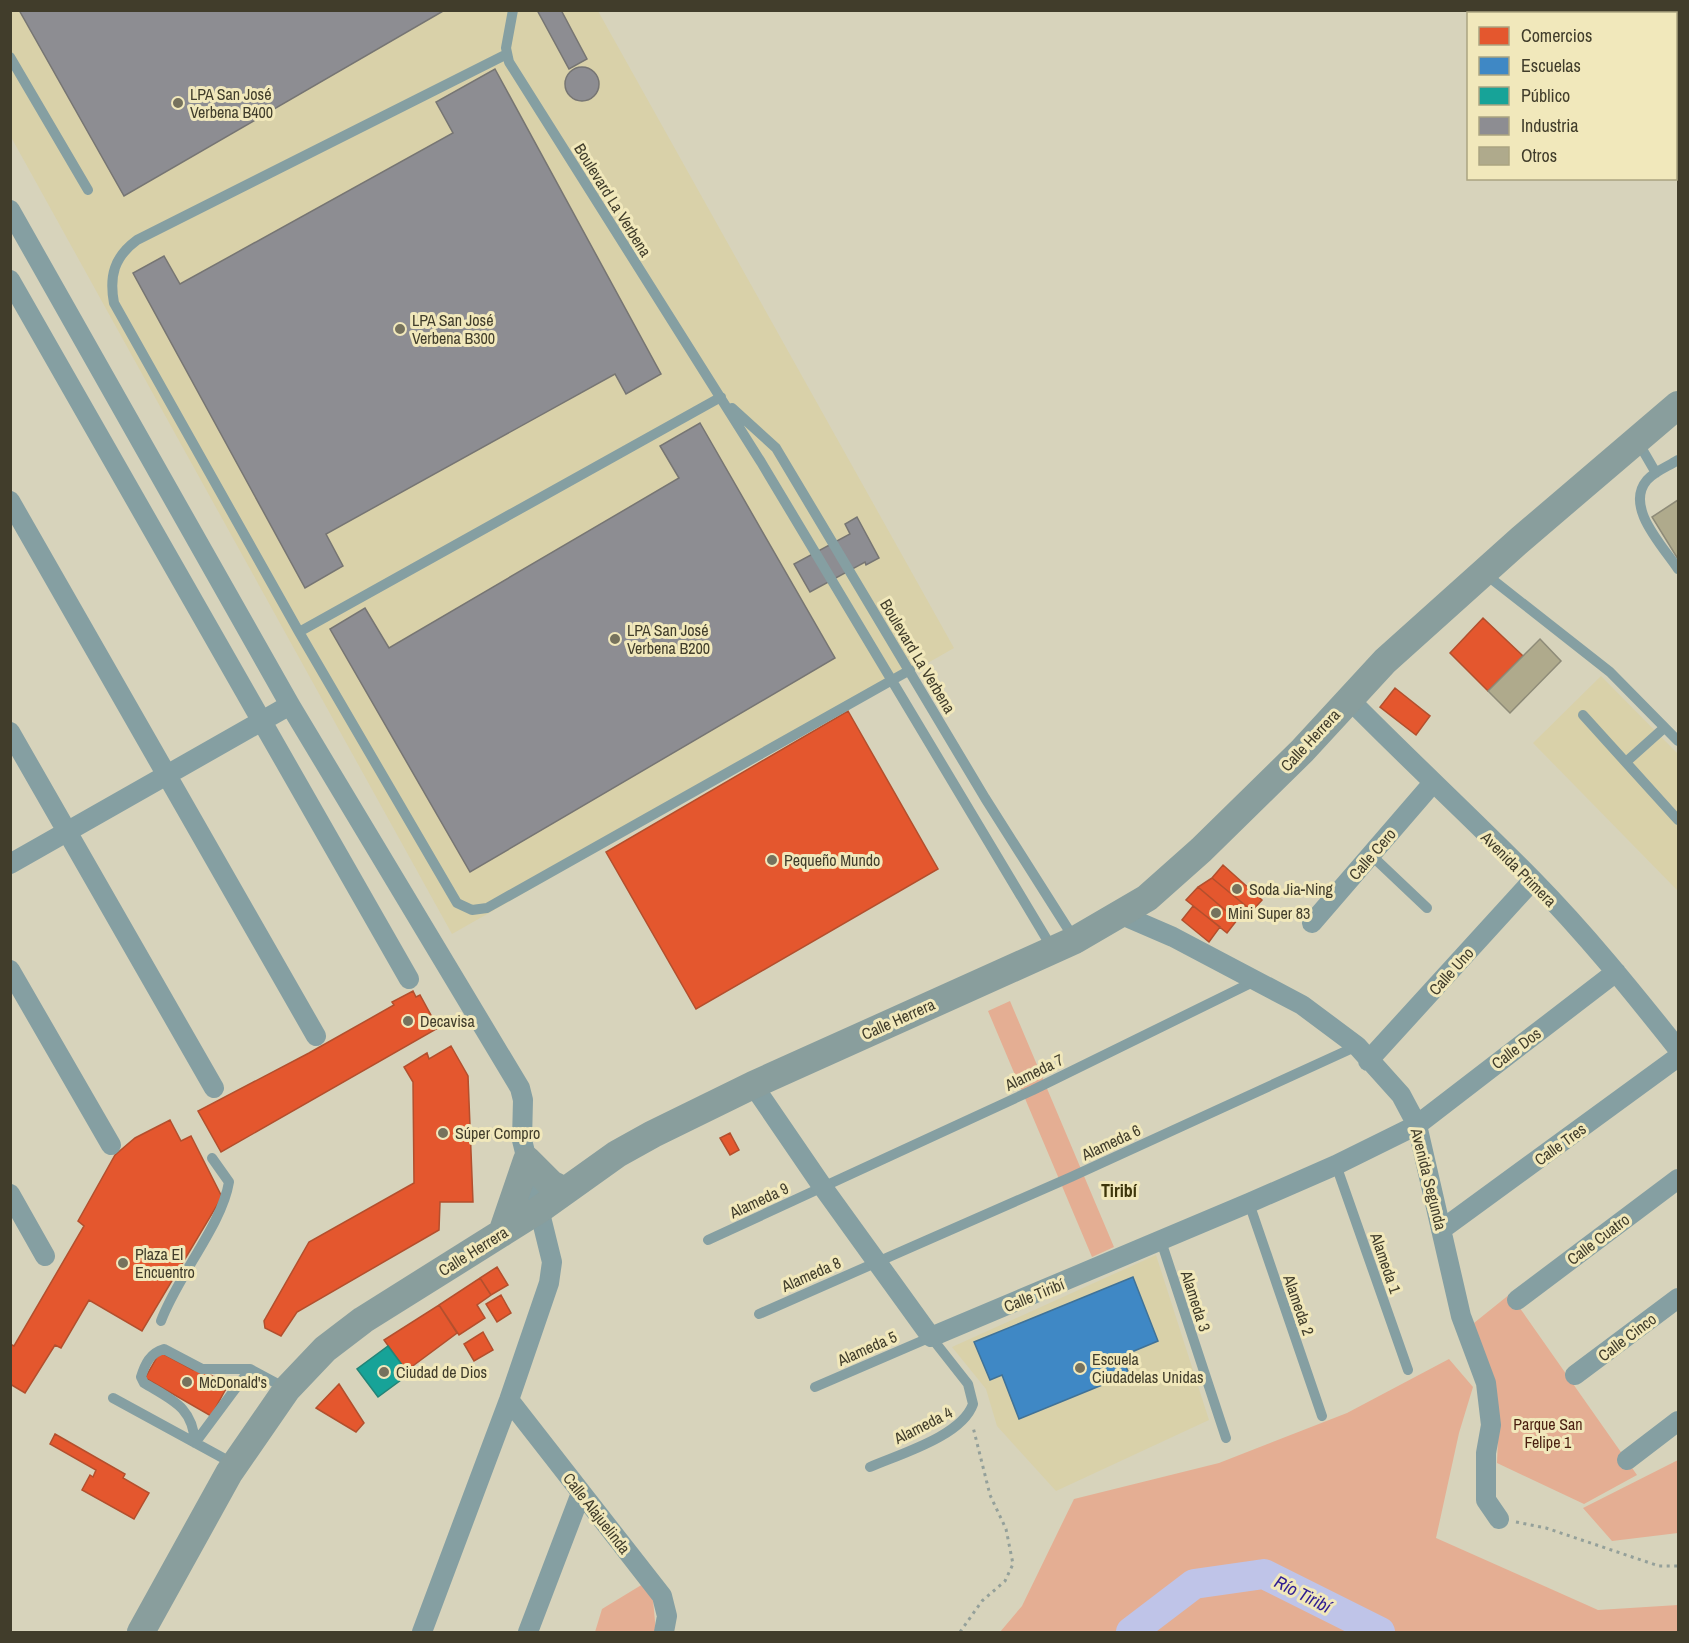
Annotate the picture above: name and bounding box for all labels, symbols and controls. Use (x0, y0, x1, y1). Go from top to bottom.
legend (1467, 12, 1677, 180)
text: Comercios (1521, 23, 1592, 48)
text: Escuelas (1521, 53, 1581, 78)
place label: LPA San José Verbena B400 (190, 83, 273, 123)
text: Público (1521, 83, 1570, 108)
marker: LPA San José Verbena B400 (171, 96, 185, 110)
text: Industria (1521, 113, 1578, 138)
street label: Boulevard La Verbena (569, 139, 657, 261)
text: Otros (1521, 143, 1557, 168)
place label: LPA San José Verbena B300 (412, 309, 495, 349)
marker: LPA San José Verbena B300 (393, 322, 407, 336)
street label: Boulevard La Verbena (875, 595, 961, 718)
place label: LPA San José Verbena B200 (627, 619, 710, 659)
marker: LPA San José Verbena B200 (608, 632, 622, 646)
street label: Calle Herrera (1275, 703, 1345, 776)
street label: Calle Cero (1343, 823, 1401, 885)
street label: Avenida Primera (1476, 826, 1562, 912)
place label: Pequeño Mundo (784, 849, 880, 871)
marker: Pequeño Mundo (765, 853, 779, 867)
place label: Soda Jia-Ning (1249, 878, 1334, 900)
marker: Soda Jia-Ning (1230, 882, 1244, 896)
place label: Mini Super 83 (1228, 902, 1310, 924)
marker: Mini Super 83 (1209, 906, 1223, 920)
street label: Calle Uno (1424, 942, 1478, 1000)
street label: Calle Herrera (858, 993, 939, 1045)
place label: Decavisa (420, 1010, 475, 1032)
marker: Decavisa (401, 1014, 415, 1028)
street label: Calle Dos (1487, 1022, 1545, 1074)
street label: Alameda 7 (1000, 1048, 1067, 1096)
street label: Calle Tres (1530, 1118, 1590, 1170)
street label: Alameda 6 (1077, 1119, 1144, 1166)
place label: Súper Compro (455, 1122, 540, 1144)
street label: Avenida Segunda (1405, 1125, 1452, 1233)
marker: Súper Compro (436, 1126, 450, 1140)
street label: Alameda 9 (725, 1177, 792, 1224)
district label: Tiribí (1101, 1178, 1138, 1203)
street label: Calle Cuatro (1562, 1208, 1634, 1270)
street label: Calle Herrera (434, 1221, 512, 1281)
street label: Alameda 1 (1365, 1229, 1407, 1297)
place label: Plaza El Encuentro (135, 1243, 195, 1283)
street label: Alameda 8 (777, 1251, 844, 1297)
marker: Plaza El Encuentro (116, 1256, 130, 1270)
street label: Alameda 3 (1176, 1267, 1216, 1334)
street label: Alameda 2 (1278, 1271, 1320, 1338)
street label: Calle Tiribí (1000, 1273, 1068, 1317)
street label: Calle Cinco (1593, 1308, 1661, 1366)
street label: Alameda 5 (833, 1325, 900, 1371)
place label: Escuela Ciudadelas Unidas (1092, 1348, 1204, 1388)
place label: Ciudad de Dios (396, 1361, 487, 1383)
marker: Escuela Ciudadelas Unidas (1073, 1361, 1087, 1375)
marker: Ciudad de Dios (377, 1365, 391, 1379)
place label: McDonald's (199, 1371, 267, 1393)
marker: McDonald's (180, 1375, 194, 1389)
street label: Alameda 4 (889, 1401, 956, 1449)
park label: Parque San Felipe 1 (1513, 1413, 1583, 1453)
street label: Calle Alajuelinda (558, 1468, 636, 1559)
water label: Río Tiribí (1270, 1569, 1337, 1620)

